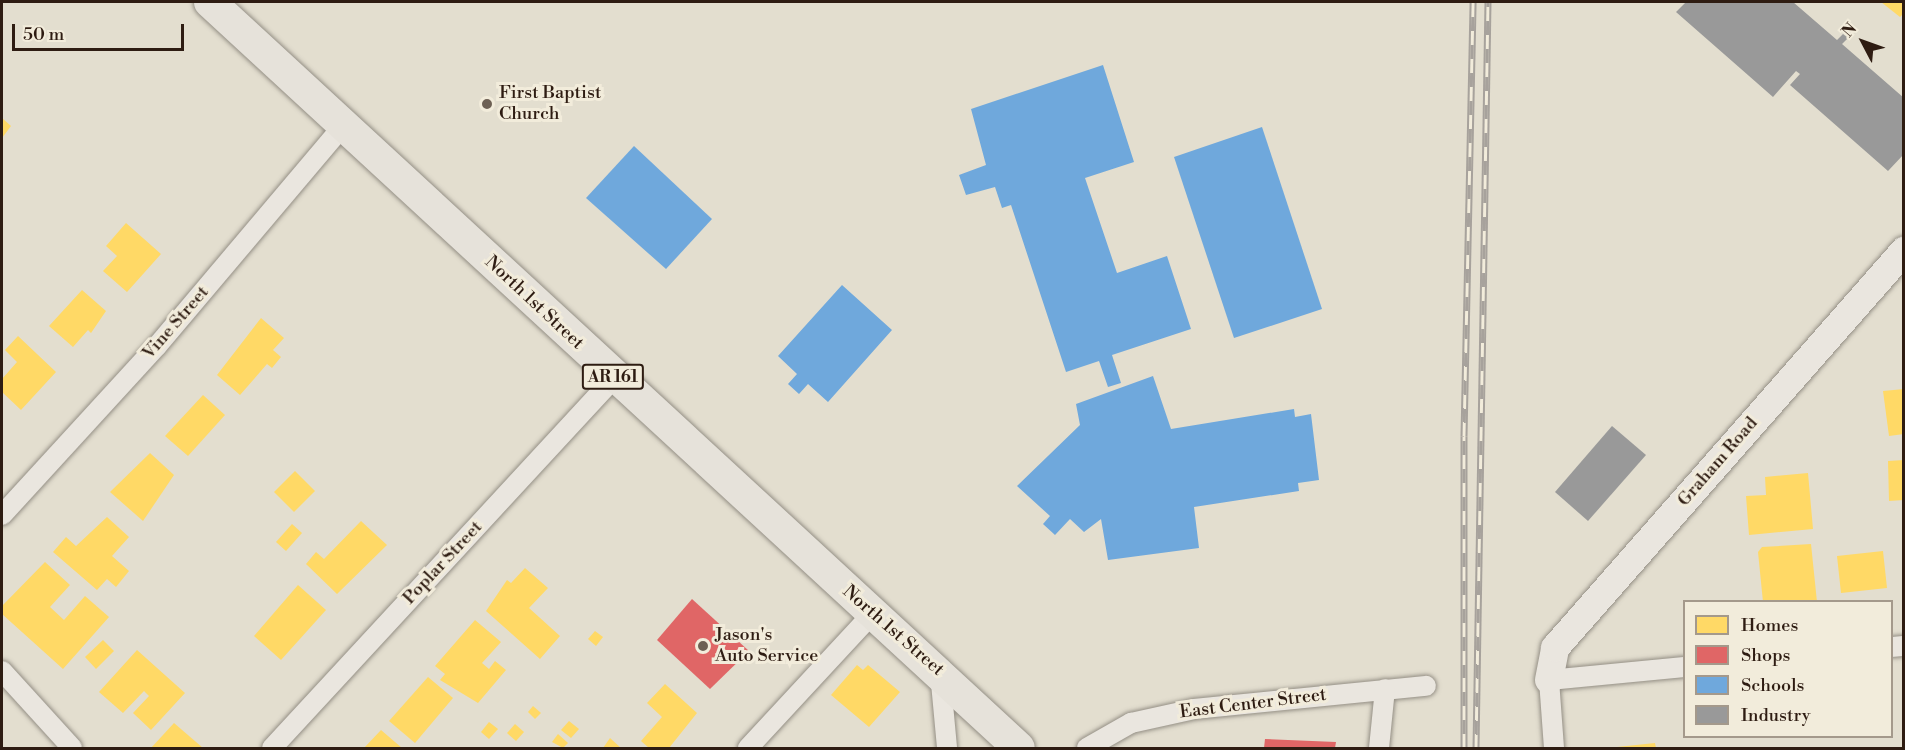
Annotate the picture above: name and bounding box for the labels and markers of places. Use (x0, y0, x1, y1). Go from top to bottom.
place label: First Baptist Church (499, 83, 601, 125)
marker: First Baptist Church (480, 97, 494, 111)
place label: Jason's Auto Service (715, 625, 818, 668)
marker: Jason's Auto Service (696, 639, 710, 653)

